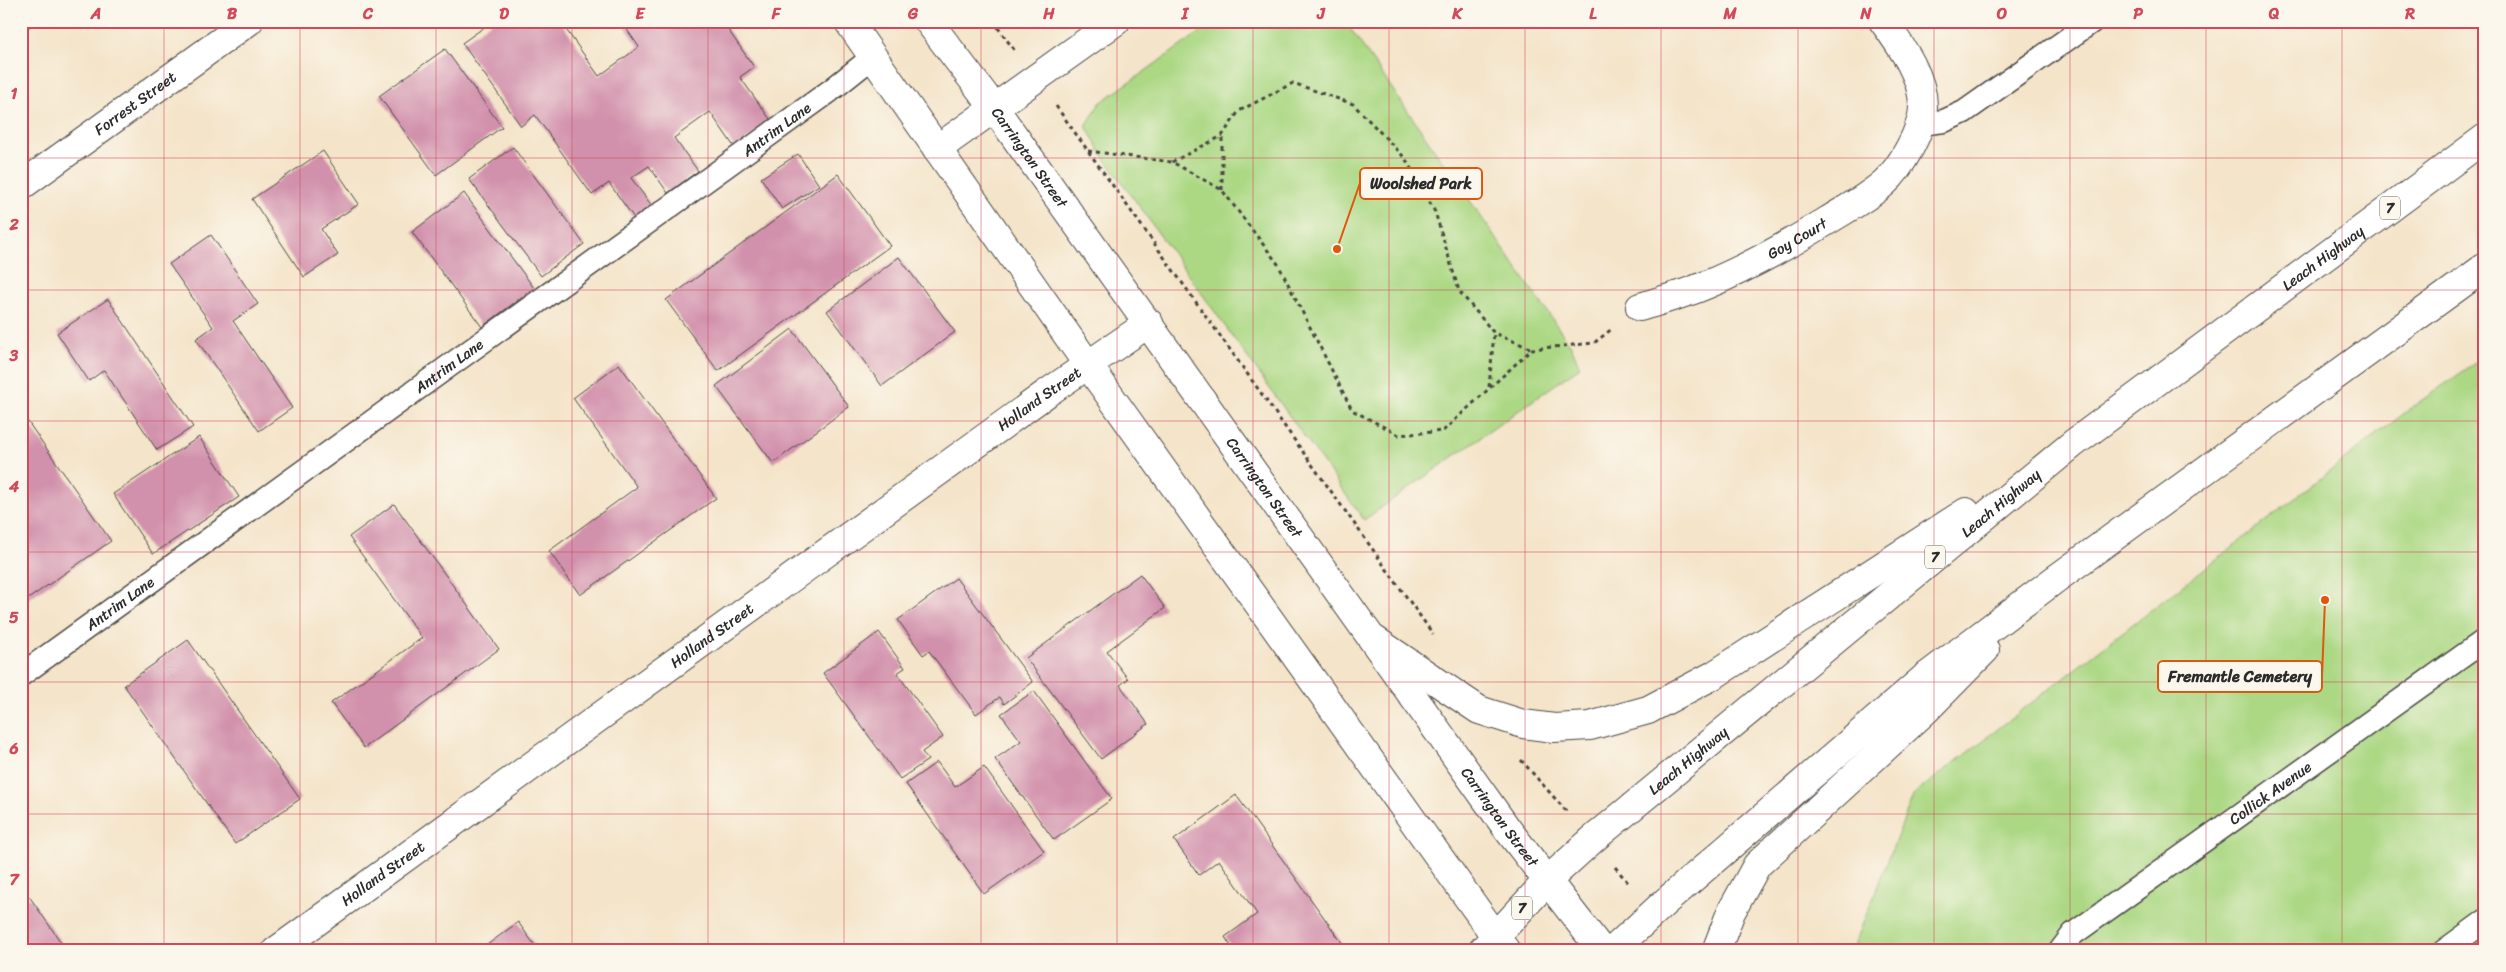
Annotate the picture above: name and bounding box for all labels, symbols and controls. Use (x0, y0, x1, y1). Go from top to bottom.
text: A (90, 0, 101, 28)
text: B (227, 0, 238, 28)
text: C (362, 0, 374, 28)
text: D (499, 0, 509, 28)
text: E (636, 0, 646, 28)
text: F (771, 0, 782, 28)
text: G (907, 0, 919, 28)
text: H (1042, 0, 1055, 28)
text: I (1181, 0, 1190, 28)
text: J (1316, 0, 1326, 28)
text: K (1451, 0, 1463, 28)
text: L (1589, 0, 1597, 28)
text: M (1722, 0, 1737, 28)
text: N (1859, 0, 1872, 28)
text: O (1996, 0, 2008, 28)
text: P (2133, 0, 2143, 28)
text: Q (2268, 0, 2280, 28)
text: R (2404, 0, 2415, 28)
street label: Forrest Street (88, 64, 182, 142)
text: 1 (11, 79, 18, 108)
street label: Antrim Lane (736, 96, 817, 164)
street label: Carrington Street (984, 101, 1075, 214)
callout: Woolshed Park (1360, 168, 1482, 199)
text: Woolshed Park (1370, 169, 1472, 198)
road number: 7 (2380, 197, 2400, 220)
text: 2 (8, 210, 19, 239)
street label: Goy Court (1762, 210, 1833, 266)
street label: Leach Highway (2276, 219, 2370, 298)
street label: Antrim Lane (408, 332, 489, 401)
text: 3 (9, 341, 19, 370)
street label: Holland Street (992, 360, 1087, 438)
street label: Carrington Street (1219, 431, 1310, 544)
street label: Leach Highway (1955, 462, 2047, 544)
text: 4 (8, 472, 19, 501)
road number: 7 (1925, 546, 1945, 568)
street label: Antrim Lane (79, 570, 160, 638)
street label: Holland Street (664, 596, 760, 675)
text: 5 (9, 603, 19, 632)
callout: Fremantle Cemetery (2158, 661, 2322, 692)
text: Fremantle Cemetery (2167, 662, 2313, 691)
street label: Leach Highway (1642, 720, 1734, 802)
text: 6 (8, 734, 19, 763)
street label: Collick Avenue (2223, 754, 2318, 832)
street label: Carrington Street (1454, 761, 1546, 873)
street label: Holland Street (335, 834, 431, 913)
text: 7 (9, 865, 20, 894)
road number: 7 (1512, 896, 1532, 920)

